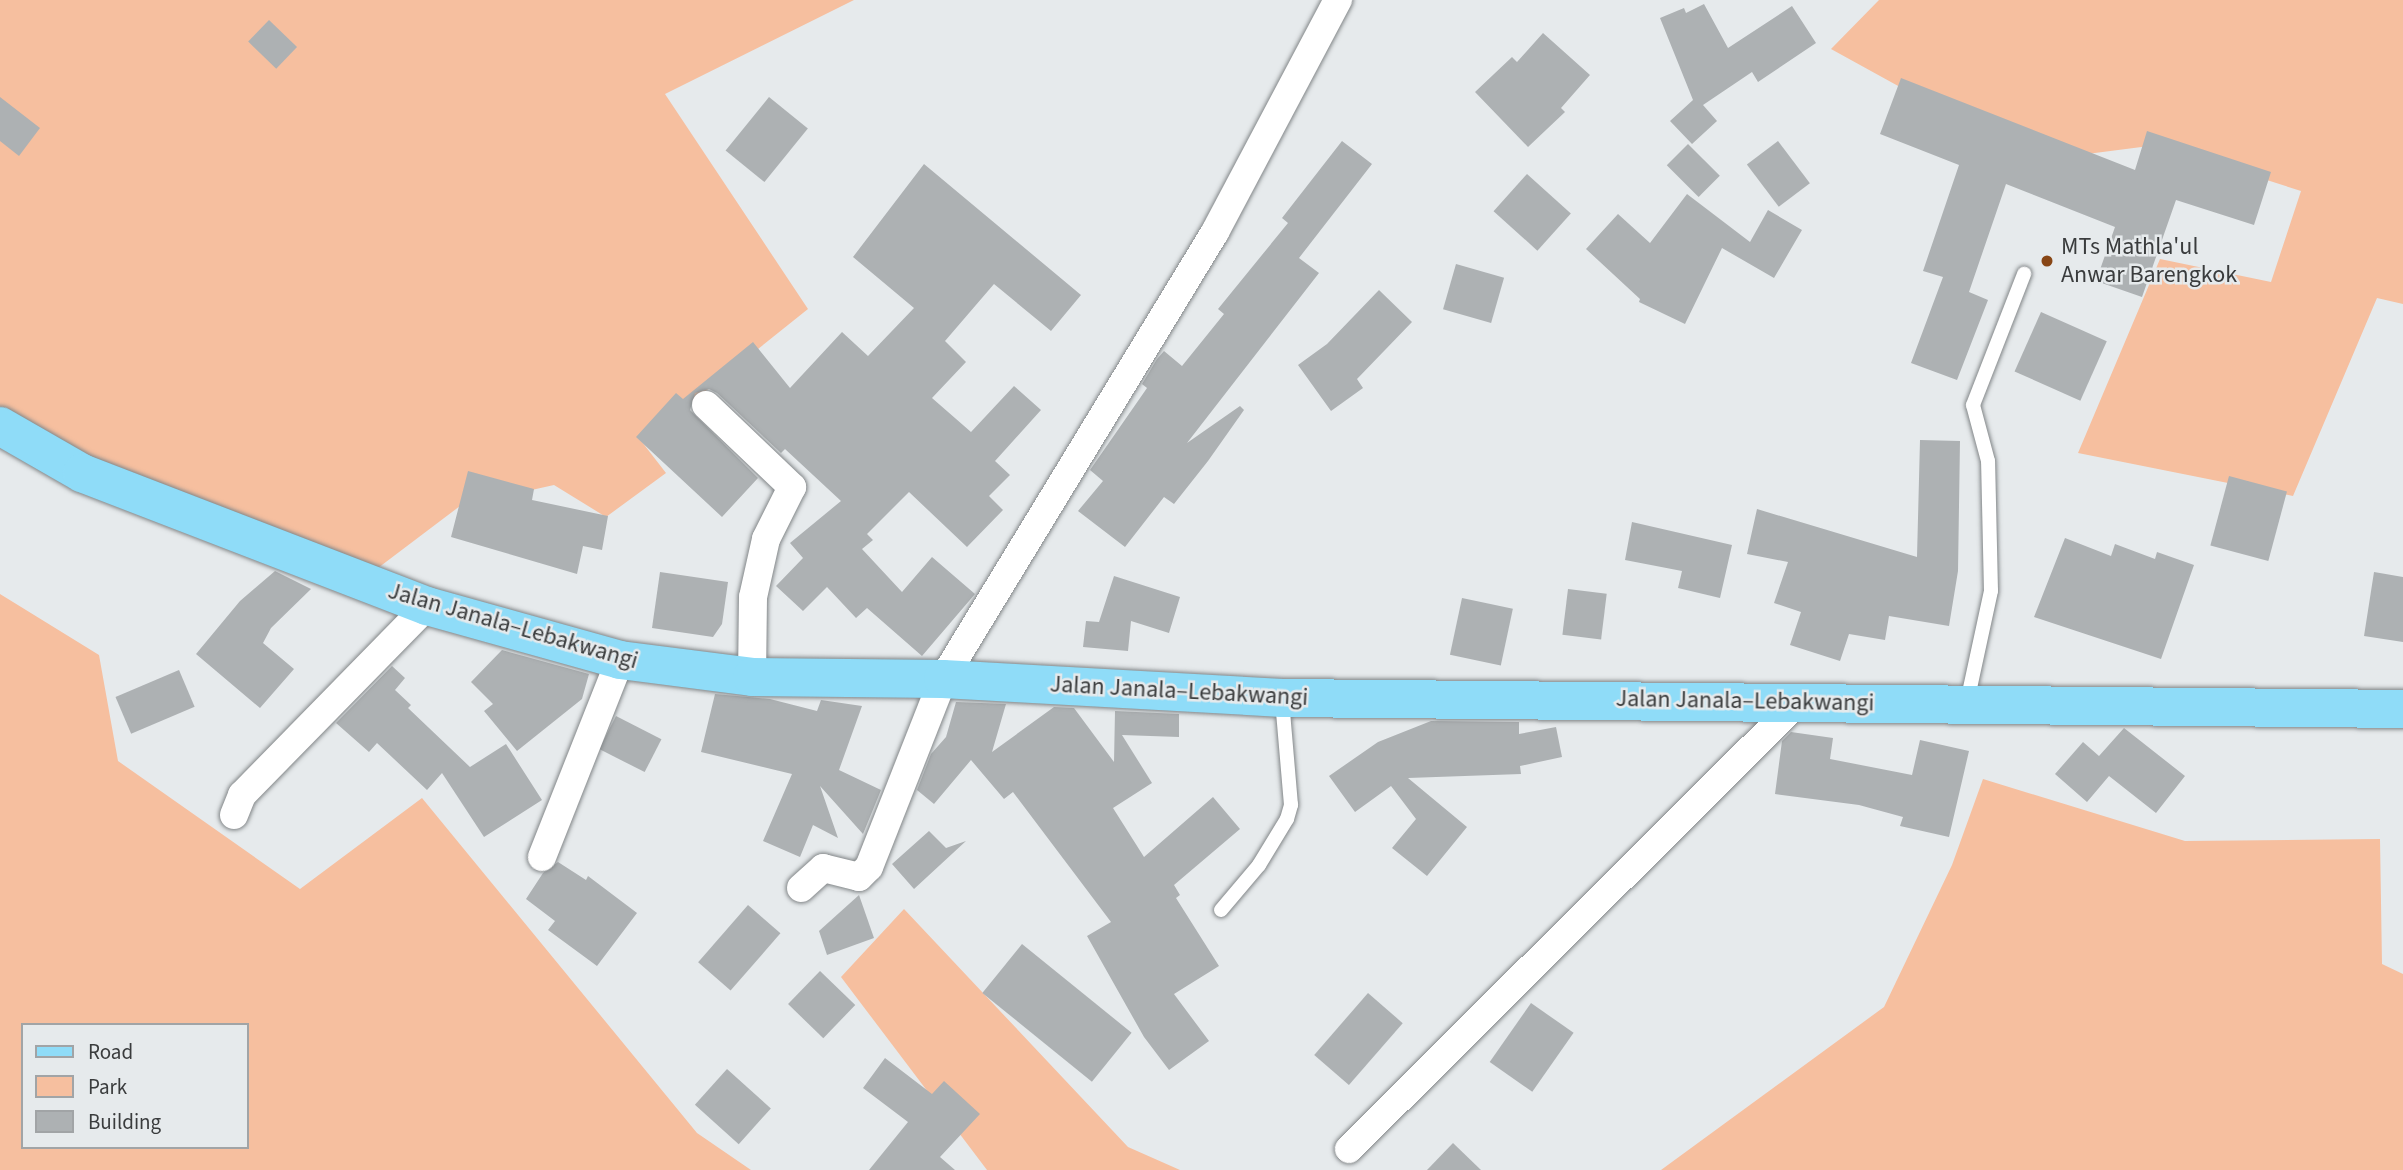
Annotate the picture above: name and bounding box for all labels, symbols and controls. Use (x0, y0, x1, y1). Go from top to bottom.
place label: MTs Mathla'ul Anwar Barengkok (2061, 233, 2237, 289)
marker: MTs Mathla'ul Anwar Barengkok (2039, 253, 2055, 269)
street label: Jalan Janala–Lebakwangi (385, 577, 641, 675)
street label: Jalan Janala–Lebakwangi (1049, 670, 1309, 712)
street label: Jalan Janala–Lebakwangi (1615, 684, 1875, 718)
legend (21, 1023, 248, 1149)
text: Road (88, 1037, 133, 1067)
text: Park (88, 1072, 127, 1102)
text: Building (88, 1107, 161, 1137)

